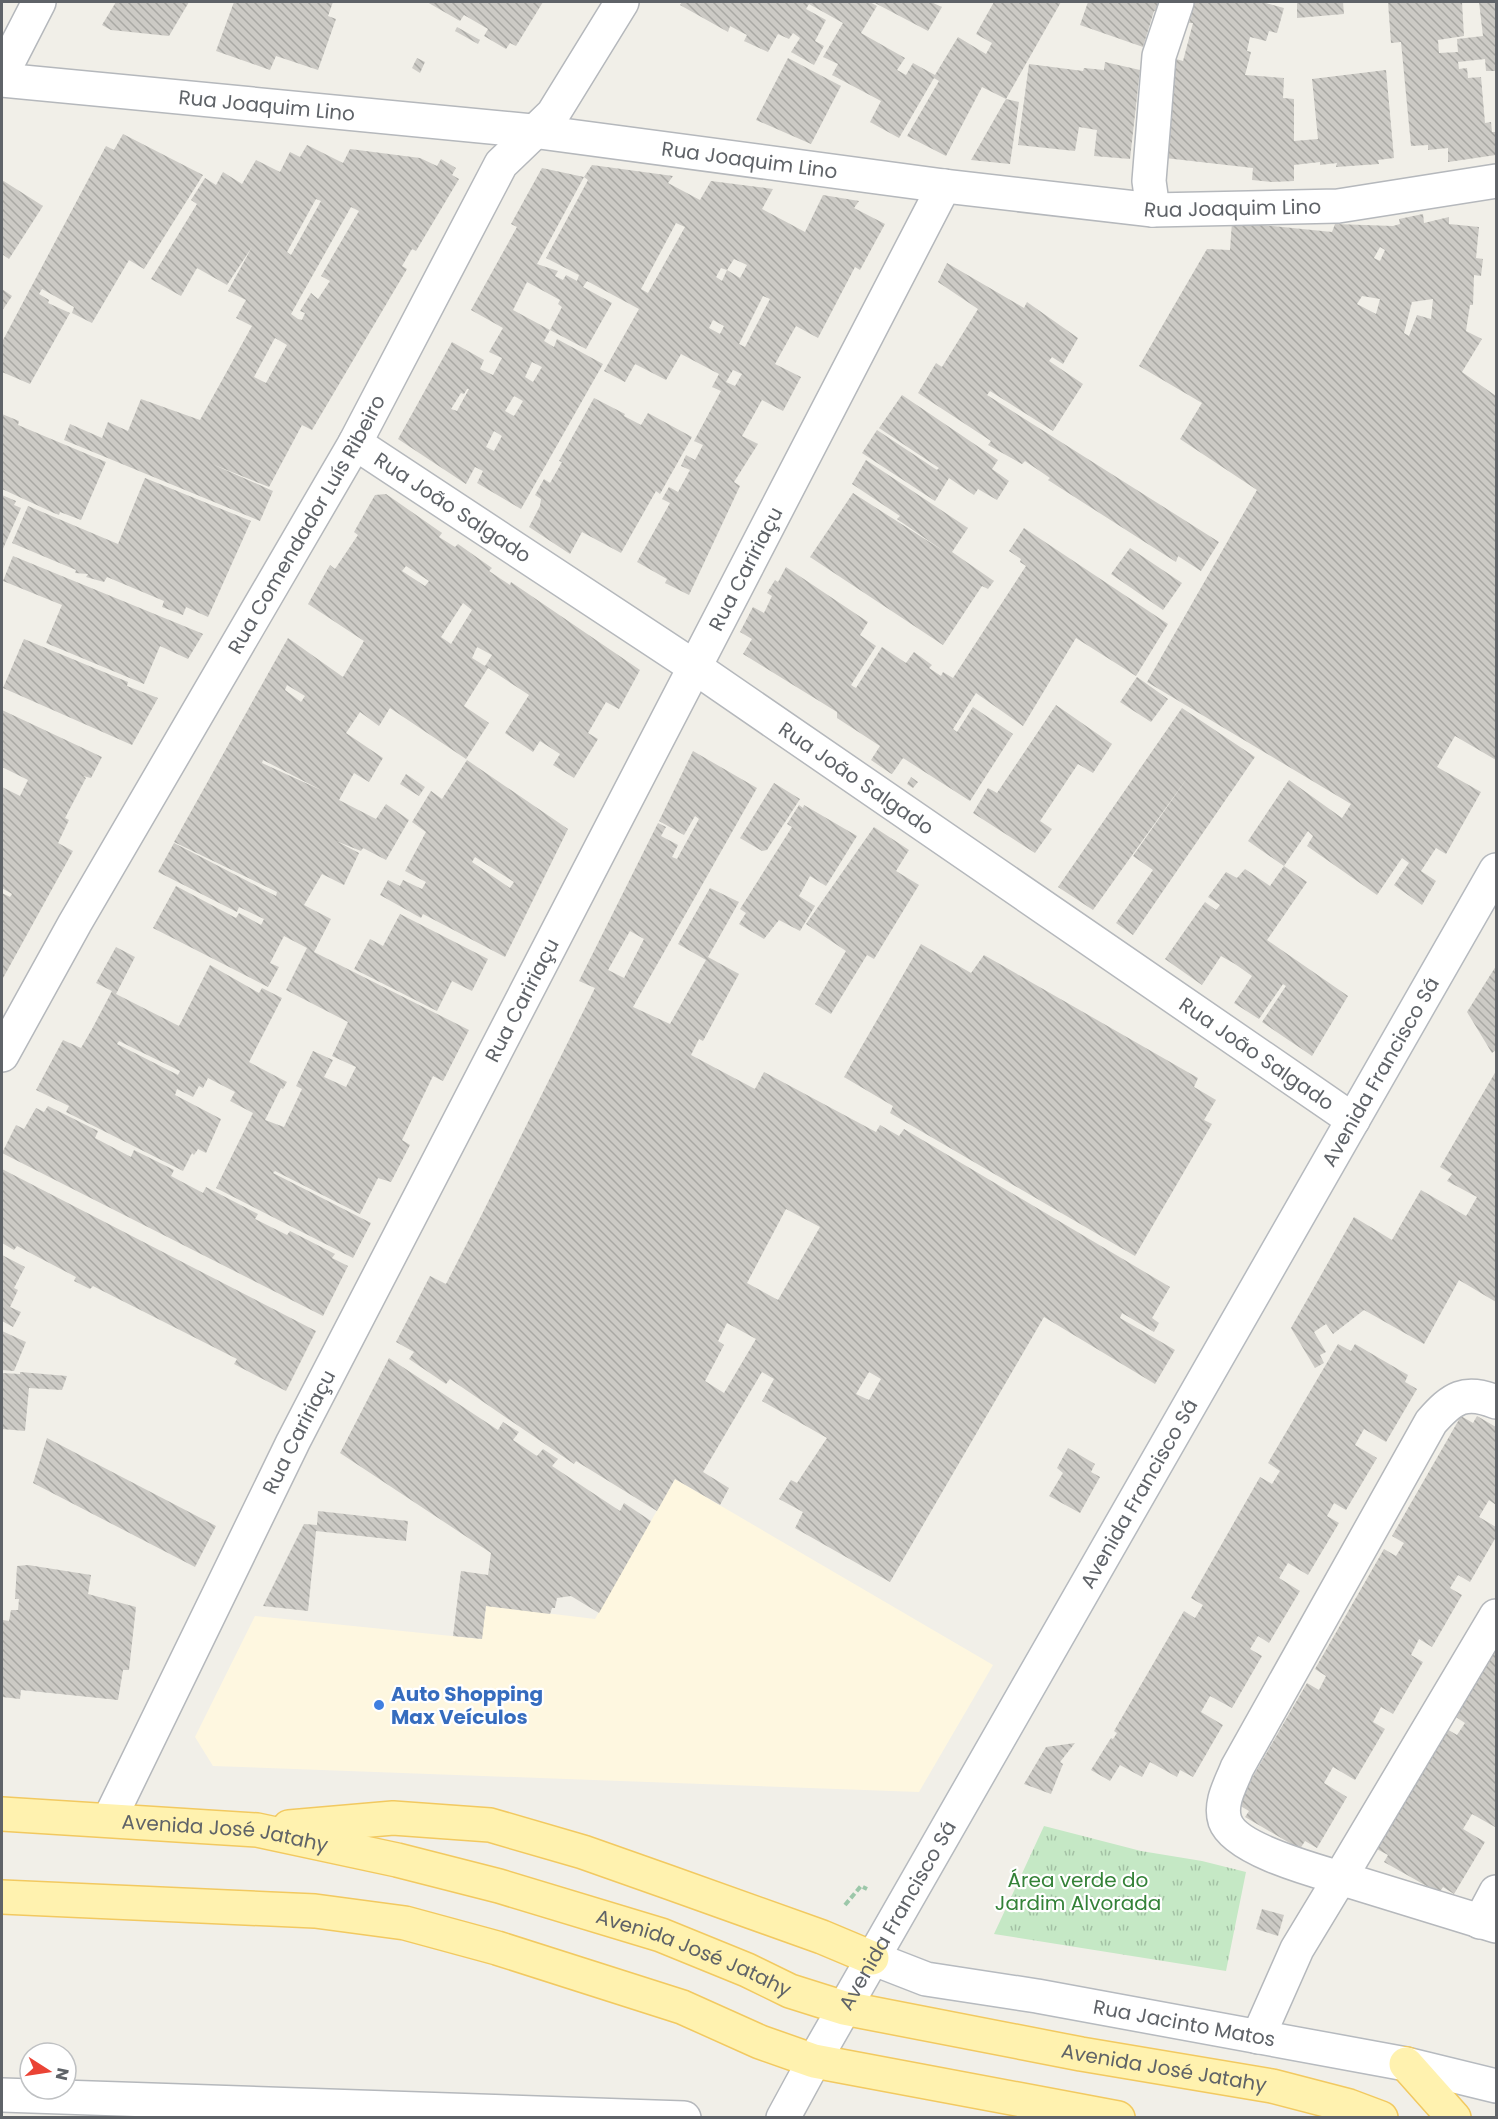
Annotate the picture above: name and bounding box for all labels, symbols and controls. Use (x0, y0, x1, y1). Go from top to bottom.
street label: Rua Joaquim Lino (177, 83, 356, 128)
street label: Rua Joaquim Lino (660, 134, 839, 186)
street label: Rua Joaquim Lino (1142, 192, 1321, 224)
street label: Rua Comendador Luís Ribeiro (221, 390, 392, 659)
street label: Rua João Salgado (369, 445, 537, 569)
street label: Rua Caririaçu (702, 502, 789, 636)
street label: Rua João Salgado (773, 715, 939, 841)
street label: Rua Caririaçu (478, 933, 566, 1067)
street label: Avenida Francisco Sá (1315, 972, 1446, 1172)
street label: Rua João Salgado (1173, 990, 1340, 1117)
street label: Rua Caririaçu (256, 1365, 342, 1499)
street label: Avenida Francisco Sá (1074, 1394, 1204, 1593)
place label: Auto Shopping Max Veículos (391, 1680, 543, 1731)
marker: Auto Shopping Max Veículos (372, 1698, 386, 1712)
street label: Avenida José Jatahy (121, 1808, 331, 1859)
street label: Avenida Francisco Sá (832, 1815, 963, 2015)
park label: Área verde do Jardim Alvorada (995, 1866, 1161, 1917)
street label: Avenida José Jatahy (593, 1902, 796, 2004)
street label: Rua Jacinto Matos (1091, 1993, 1278, 2054)
street label: Avenida José Jatahy (1059, 2036, 1269, 2099)
north arrow (18, 2041, 78, 2101)
text: N (50, 2066, 75, 2082)

